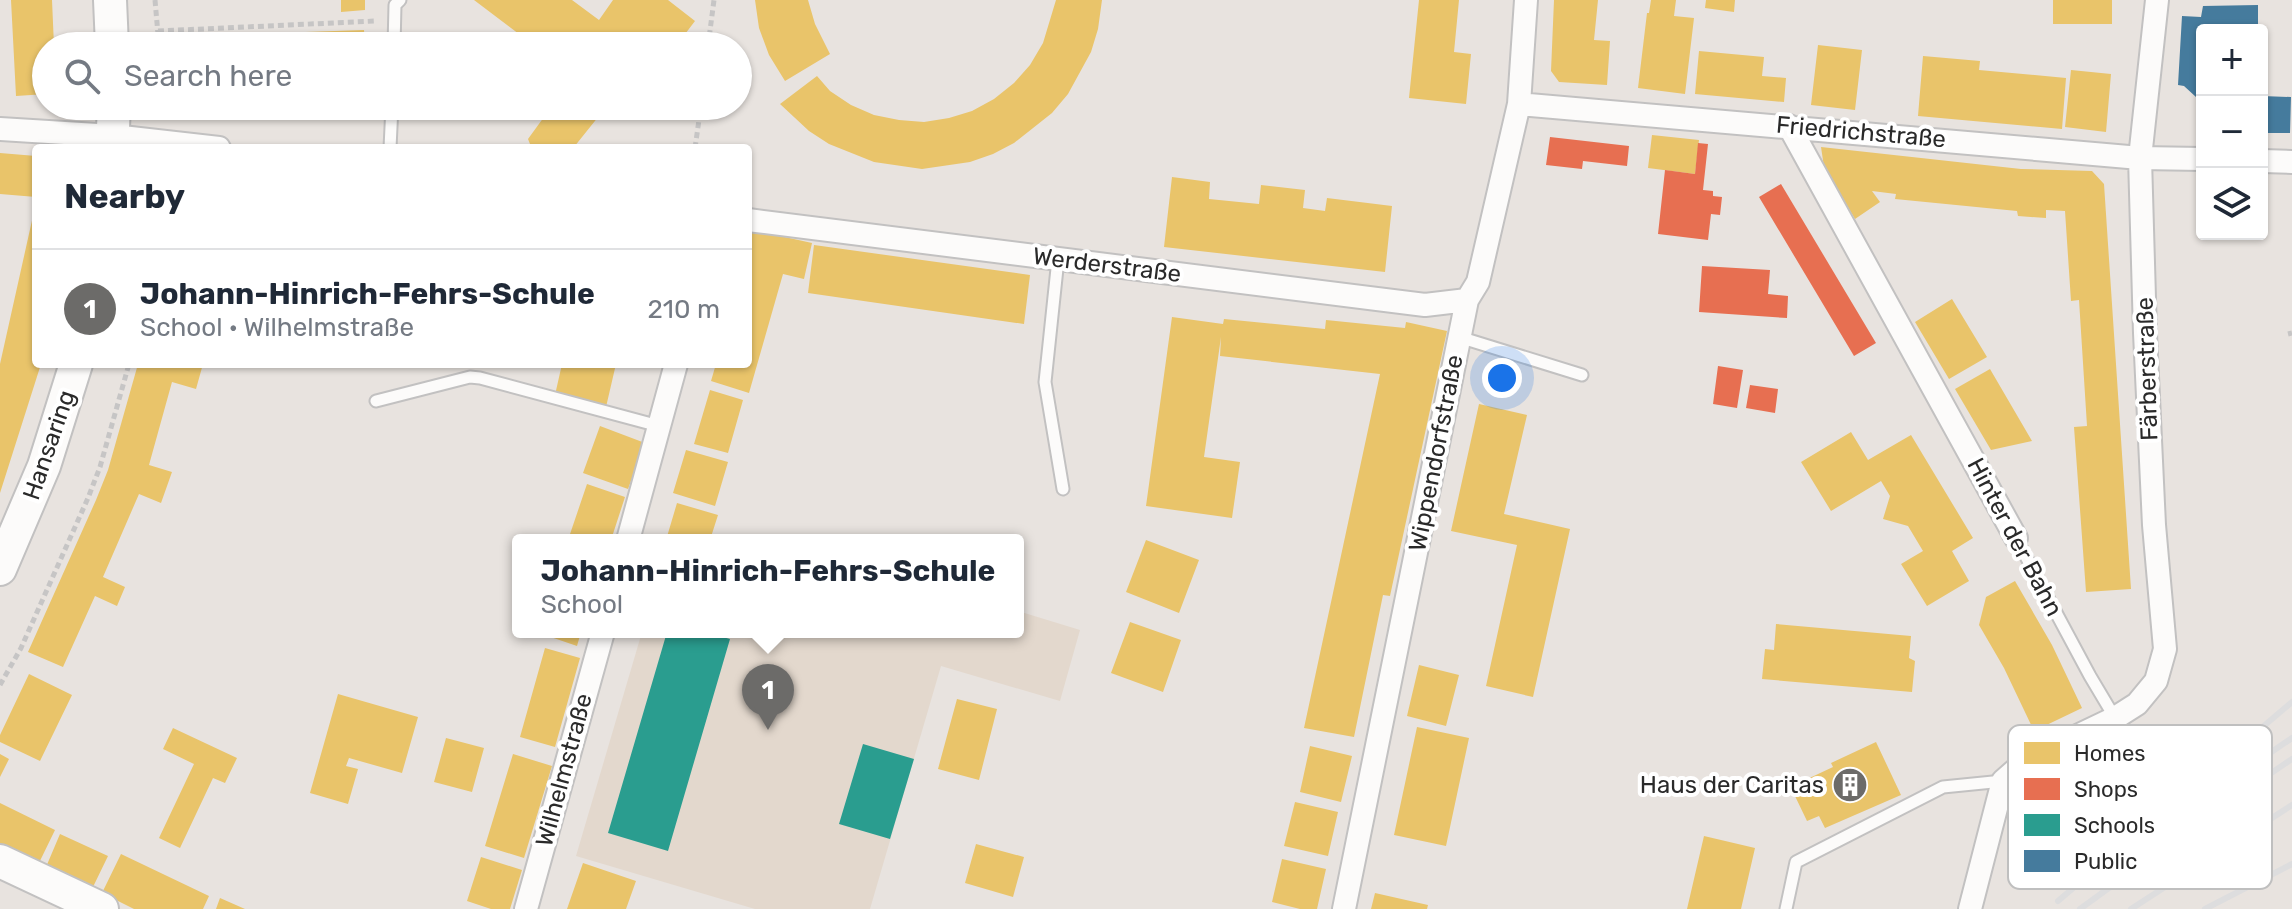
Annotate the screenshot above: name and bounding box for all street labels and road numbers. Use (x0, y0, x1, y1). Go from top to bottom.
street label: Friedrichstraße (1775, 111, 1947, 153)
street label: Werderstraße (1031, 242, 1183, 288)
street label: Färberstraße (2130, 297, 2164, 441)
street label: Wippendorfstraße (1403, 352, 1469, 554)
street label: Hansaring (17, 386, 81, 504)
street label: Hinter der Bahn (1962, 453, 2068, 621)
street label: Wilhelmstraße (530, 690, 598, 850)

